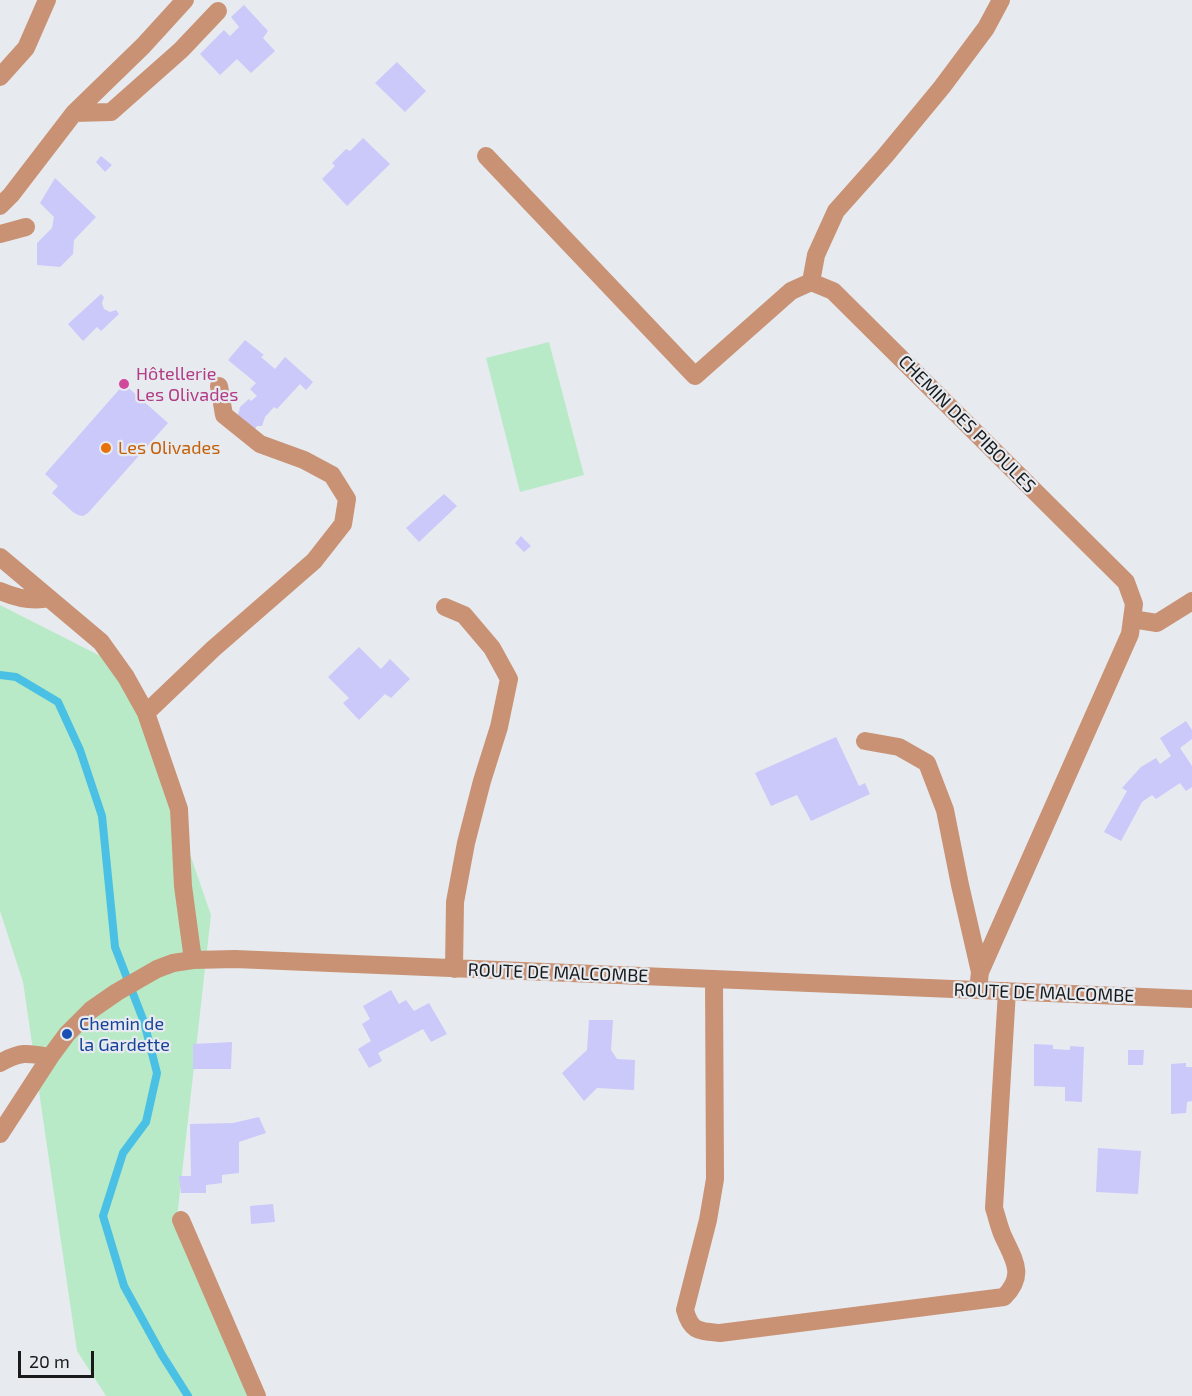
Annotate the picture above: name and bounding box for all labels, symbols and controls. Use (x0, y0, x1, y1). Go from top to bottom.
street label: CHEMIN DES PIBOULES (894, 351, 1040, 497)
place label: Hôtellerie Les Olivades (136, 363, 238, 406)
marker: Hôtellerie Les Olivades (117, 377, 131, 391)
place label: Les Olivades (118, 437, 220, 459)
marker: Les Olivades (99, 441, 113, 455)
street label: ROUTE DE MALCOMBE (467, 959, 649, 987)
street label: ROUTE DE MALCOMBE (953, 979, 1135, 1007)
place label: Chemin de la Gardette (79, 1013, 170, 1056)
marker: Chemin de la Gardette (60, 1027, 74, 1041)
scale bar (21, 1339, 98, 1377)
text: 20 m (29, 1350, 70, 1372)

